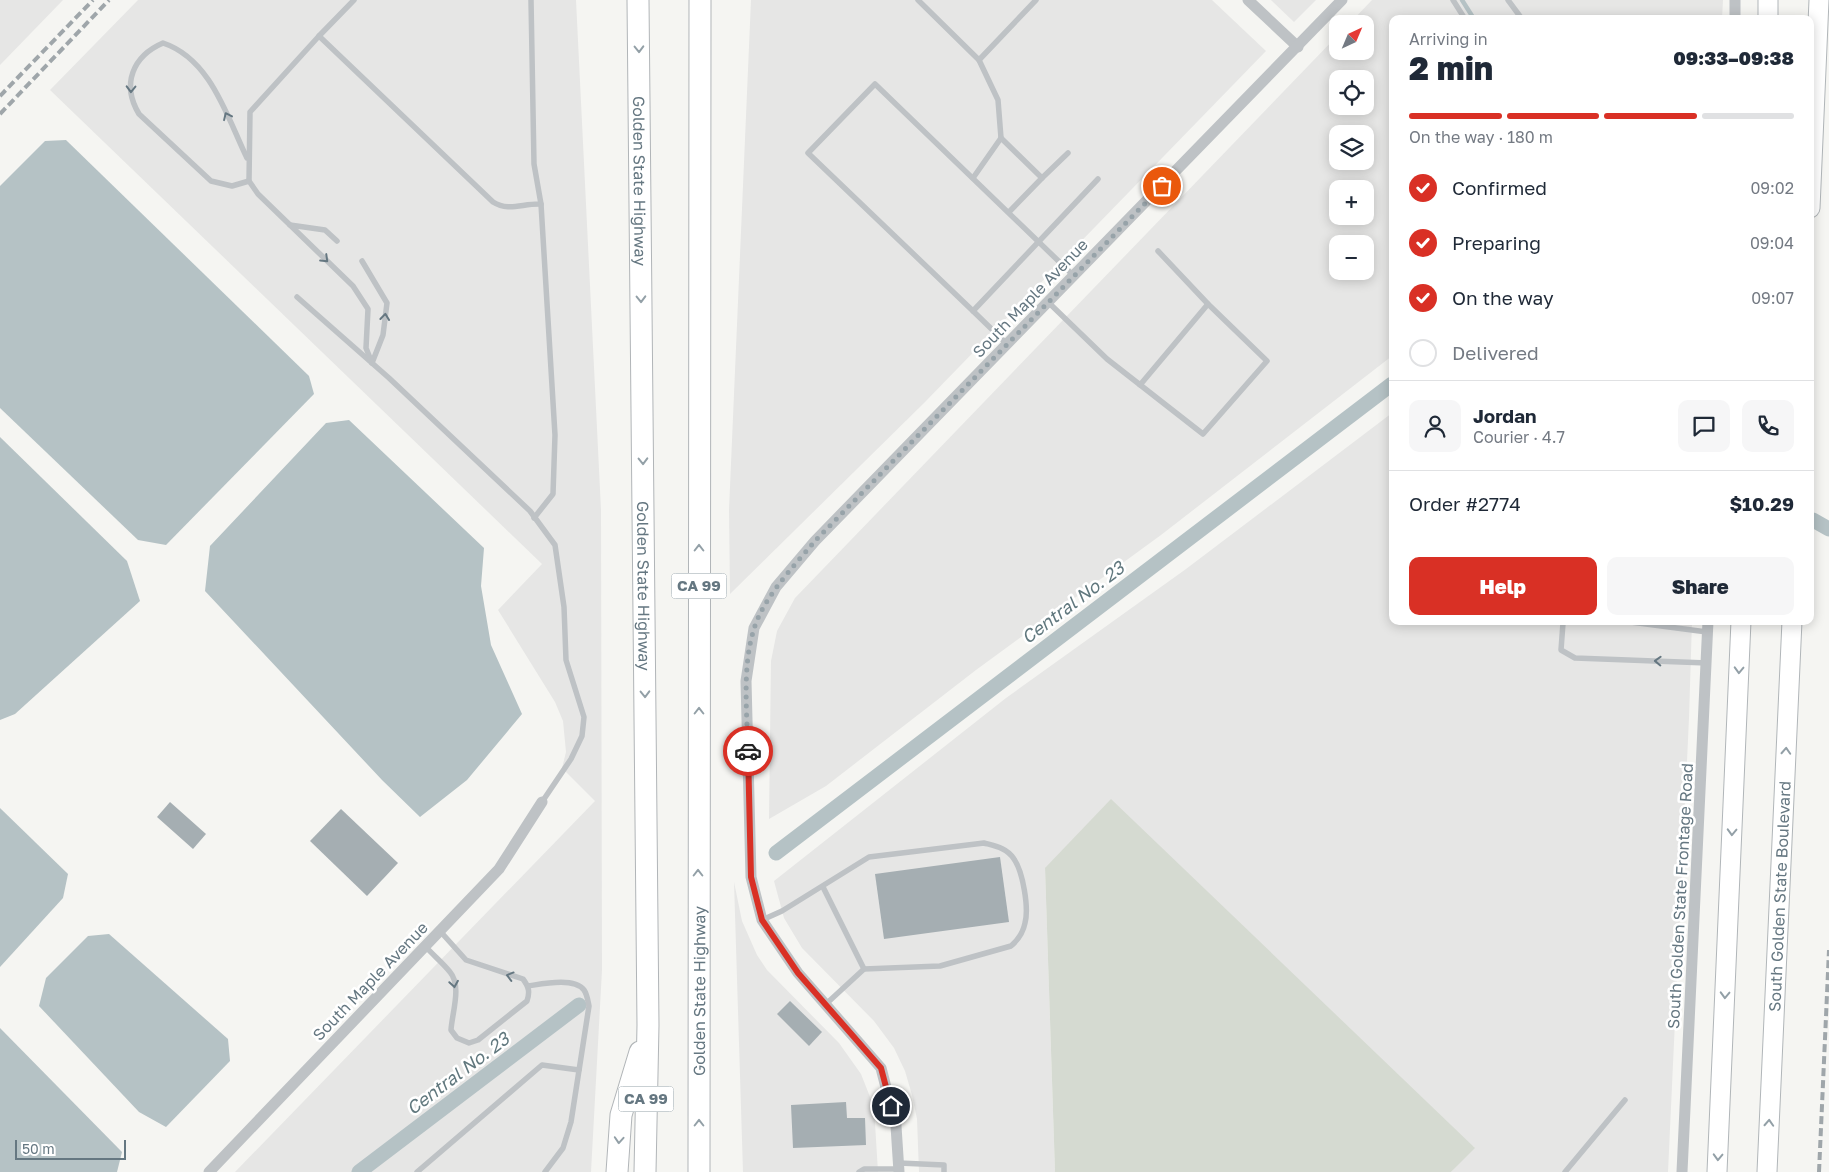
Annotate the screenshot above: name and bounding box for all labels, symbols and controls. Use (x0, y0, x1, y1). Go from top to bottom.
north arrow (1329, 15, 1374, 60)
map controls (1329, 15, 1374, 280)
text: Arriving in (1409, 29, 1488, 49)
one-way arrow (634, 45, 644, 53)
text: 09:33–09:38 (1673, 46, 1794, 69)
text: 2 min (1409, 49, 1493, 87)
button: locate (1329, 70, 1374, 115)
one-way arrow (126, 86, 136, 93)
street label: Golden State Highway (629, 96, 651, 266)
one-way arrow (223, 112, 233, 121)
button: layers (1329, 125, 1374, 170)
text: On the way · 180 m (1409, 127, 1553, 147)
pin (1141, 165, 1183, 207)
icon: bag (1148, 172, 1176, 200)
icon: check (1409, 174, 1437, 202)
text: Confirmed (1452, 176, 1547, 199)
text: 09:02 (1750, 178, 1794, 198)
button: + (1329, 180, 1374, 225)
icon: check (1409, 229, 1437, 257)
text: Preparing (1452, 231, 1541, 254)
text: 09:04 (1750, 233, 1794, 253)
street label: South Maple Avenue (968, 235, 1092, 361)
button: − (1329, 235, 1374, 280)
one-way arrow (319, 253, 328, 262)
icon: check (1409, 284, 1437, 312)
text: On the way (1452, 286, 1554, 309)
text: 09:07 (1751, 288, 1794, 308)
one-way arrow (636, 295, 646, 303)
one-way arrow (380, 313, 391, 321)
text: Delivered (1452, 341, 1539, 364)
button: person (1409, 400, 1461, 452)
button: chat (1678, 400, 1730, 452)
button: phone (1742, 400, 1794, 452)
text: Jordan (1473, 404, 1537, 427)
text: Courier · 4.7 (1473, 427, 1565, 447)
one-way arrow (638, 458, 648, 465)
text: Order #2774 (1409, 492, 1521, 515)
text: $10.29 (1729, 492, 1794, 515)
street label: Golden State Highway (633, 501, 655, 671)
one-way arrow (694, 544, 704, 552)
water label: Central No. 23 (1017, 556, 1129, 648)
button: Help (1409, 557, 1597, 615)
button: Share (1607, 557, 1794, 615)
road number: CA 99 (672, 574, 726, 598)
one-way arrow (1654, 656, 1662, 666)
one-way arrow (1734, 666, 1745, 674)
one-way arrow (640, 690, 650, 698)
one-way arrow (694, 707, 704, 714)
courier (723, 726, 773, 776)
icon: car (734, 737, 762, 765)
one-way arrow (1781, 747, 1791, 754)
street label: South Golden State Frontage Road (1663, 763, 1697, 1029)
street label: South Golden State Boulevard (1764, 780, 1795, 1012)
one-way arrow (1727, 829, 1738, 837)
one-way arrow (693, 869, 703, 877)
street label: Golden State Highway (689, 906, 709, 1076)
street label: South Maple Avenue (308, 918, 432, 1044)
one-way arrow (506, 971, 514, 981)
one-way arrow (448, 979, 458, 988)
one-way arrow (1720, 991, 1731, 999)
water label: Central No. 23 (402, 1027, 514, 1119)
pin (870, 1085, 912, 1127)
road number: CA 99 (618, 1086, 674, 1112)
icon: home (877, 1092, 905, 1120)
one-way arrow (694, 1119, 704, 1127)
one-way arrow (1764, 1119, 1775, 1127)
scale bar (15, 1137, 126, 1160)
one-way arrow (614, 1137, 625, 1145)
text: 50 m (22, 1140, 55, 1157)
one-way arrow (1713, 1153, 1724, 1161)

